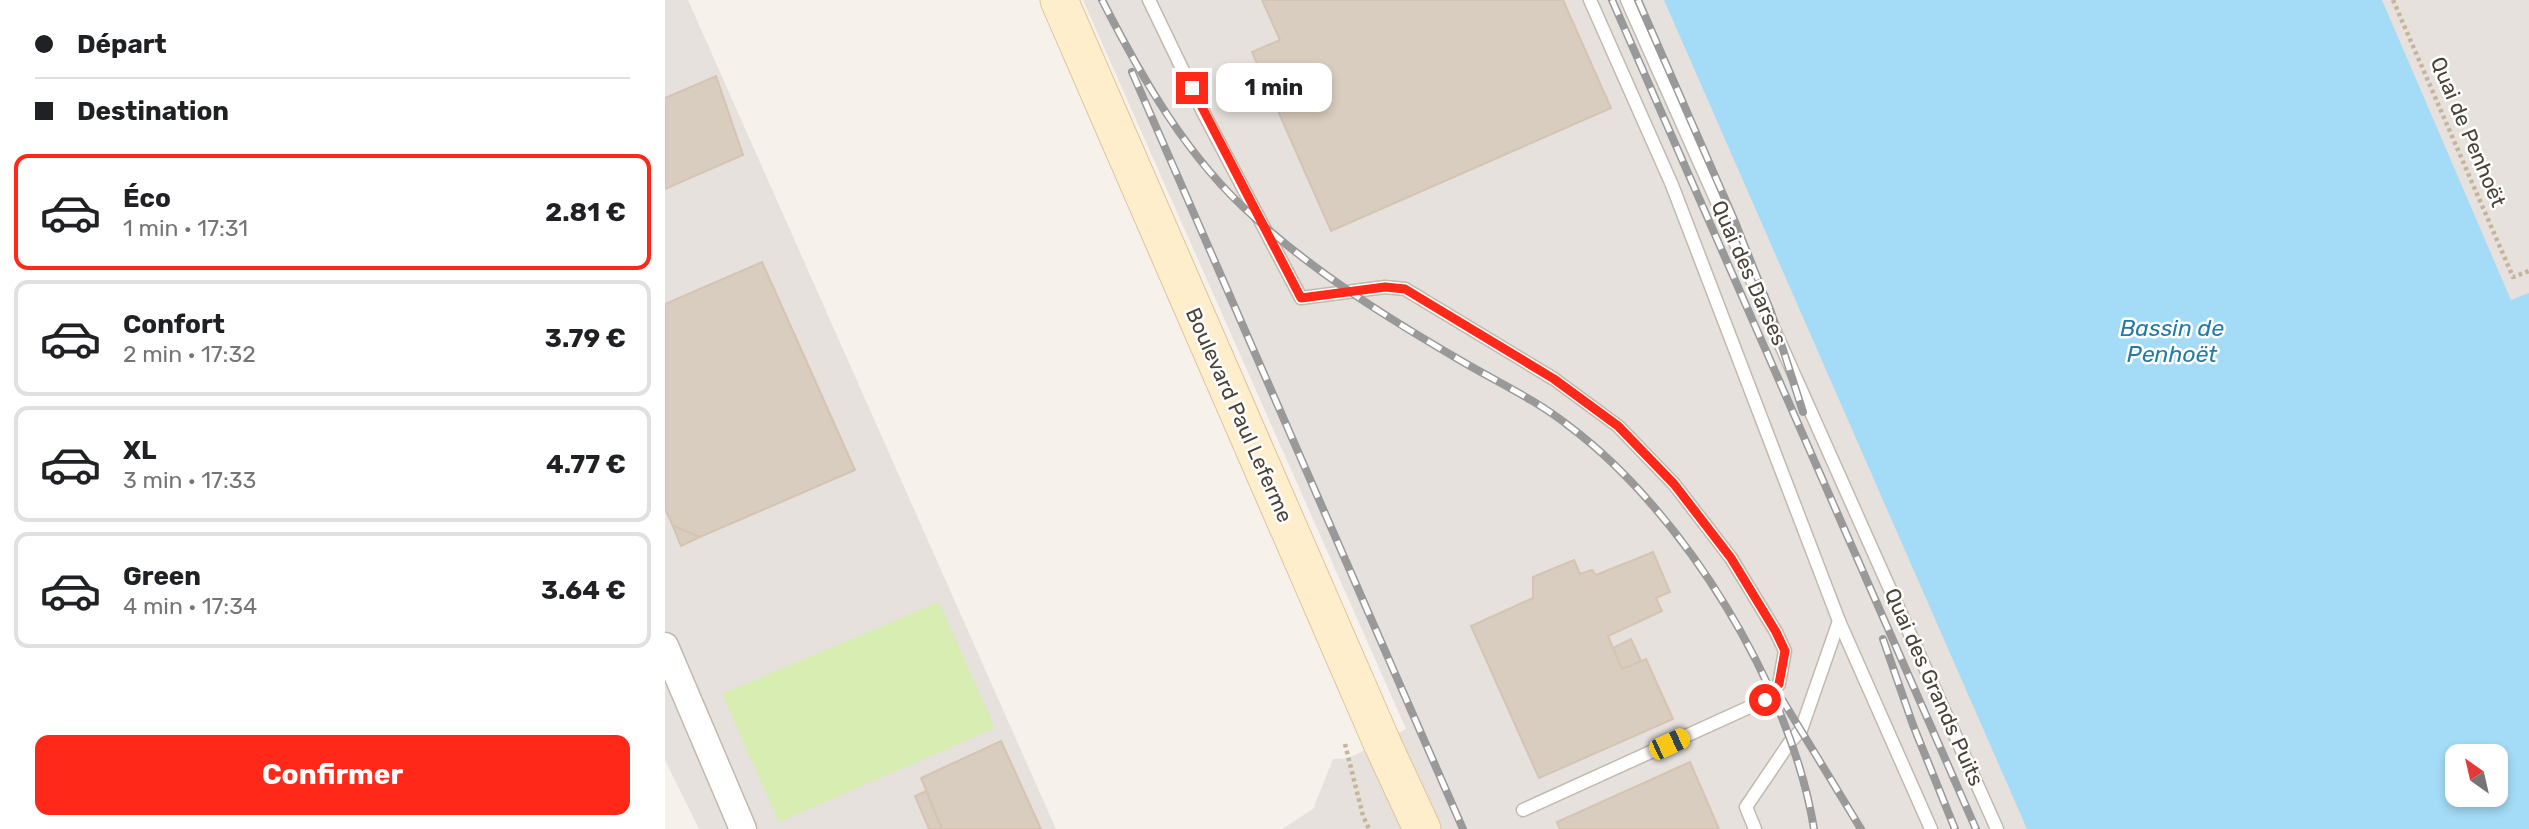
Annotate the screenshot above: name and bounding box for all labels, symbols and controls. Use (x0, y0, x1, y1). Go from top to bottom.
text: Départ (77, 29, 167, 60)
street label: Quai de Penhoët (2426, 53, 2511, 211)
callout: 1 min (1217, 64, 1332, 112)
route end (1176, 72, 1208, 104)
text: 1 min (1245, 73, 1303, 101)
text: Destination (77, 96, 229, 127)
icon: car (39, 181, 102, 244)
text: Éco (123, 183, 171, 214)
street label: Quai des Darses (1706, 196, 1793, 349)
text: 2.81 € (545, 197, 626, 228)
text: 1 min · 17:31 (123, 214, 248, 242)
street label: Boulevard Paul Leferme (1181, 304, 1298, 526)
icon: car (39, 307, 102, 370)
text: Confort (123, 309, 225, 340)
water label: Bassin de Penhoët (2120, 314, 2224, 368)
text: 3.79 € (545, 323, 626, 354)
text: 2 min · 17:32 (123, 340, 256, 368)
icon: car (39, 433, 102, 496)
text: XL (123, 435, 156, 466)
text: 4.77 € (546, 449, 626, 480)
text: 3 min · 17:33 (123, 466, 256, 494)
icon: car (39, 559, 102, 622)
text: Green (123, 561, 201, 592)
text: 3.64 € (541, 575, 626, 606)
street label: Quai des Grands Puits (1880, 584, 1989, 789)
text: 4 min · 17:34 (123, 592, 257, 620)
route start (1749, 684, 1781, 716)
car (1646, 726, 1693, 762)
button: Confirmer (35, 735, 630, 815)
north arrow (2445, 744, 2508, 807)
map controls (2445, 744, 2508, 807)

